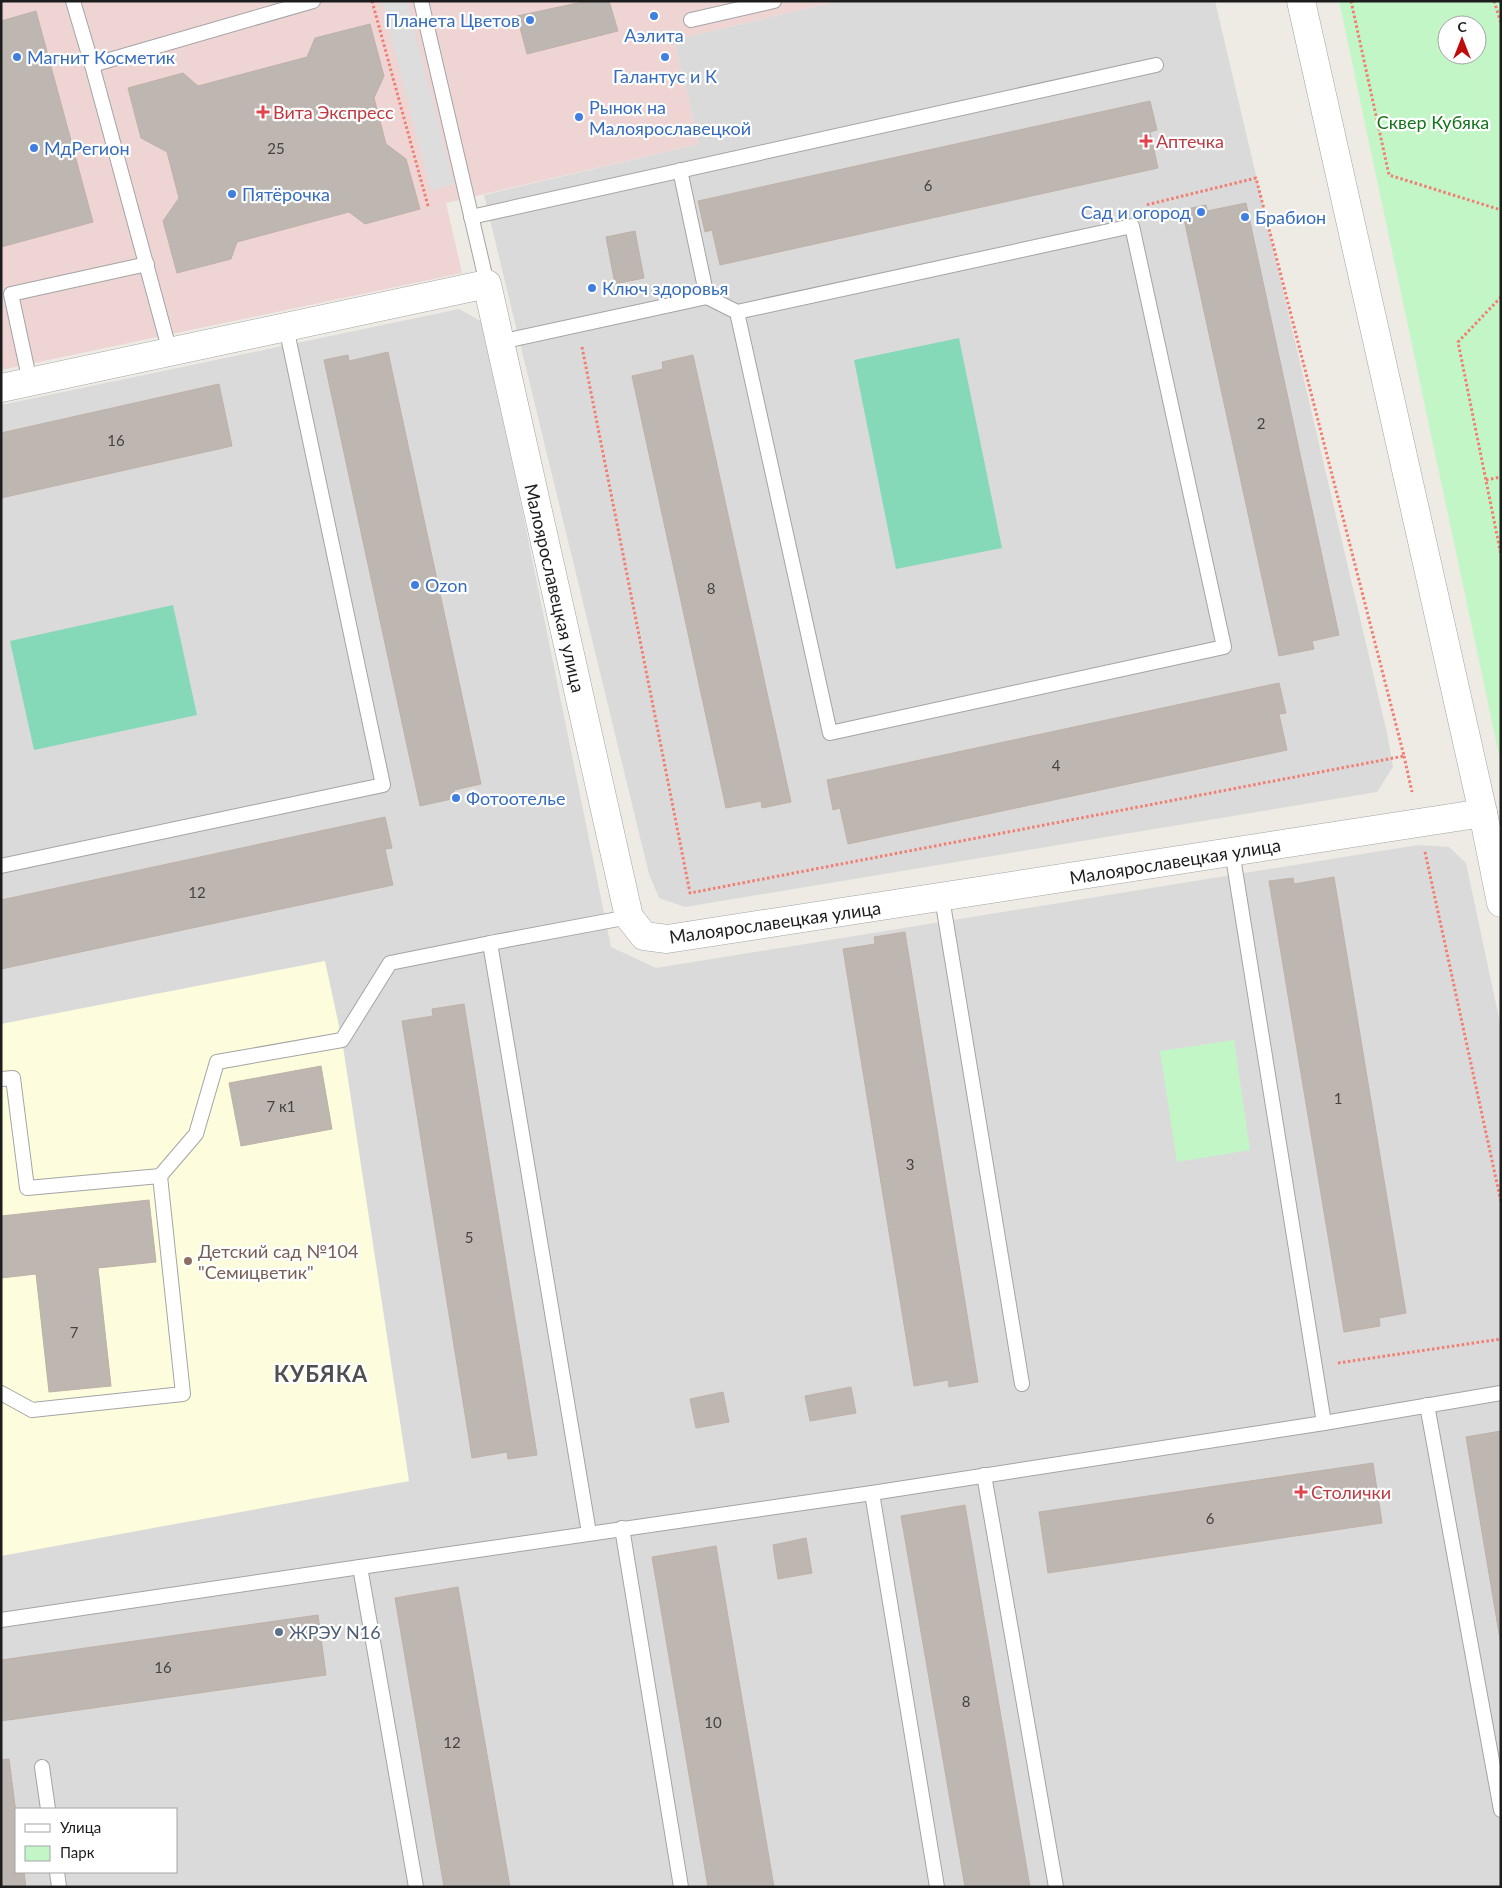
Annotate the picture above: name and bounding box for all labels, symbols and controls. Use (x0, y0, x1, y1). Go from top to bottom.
place label: Планета Цветов (385, 9, 520, 31)
marker: Аэлита (648, 10, 660, 22)
marker: Планета Цветов (524, 14, 536, 26)
north arrow (1437, 15, 1487, 65)
text: С (1457, 18, 1467, 35)
place label: Аэлита (624, 24, 684, 46)
place label: Магнит Косметик (27, 46, 176, 68)
marker: Магнит Косметик (11, 51, 23, 63)
marker: Галантус и К (659, 51, 671, 63)
place label: Галантус и К (613, 65, 717, 87)
place label: Рынок на Малоярославецкой (589, 96, 751, 139)
place label: Вита Экспресс (273, 101, 394, 123)
marker: Вита Экспресс (257, 106, 269, 118)
marker: Рынок на Малоярославецкой (573, 111, 585, 123)
park label: Сквер Кубяка (1377, 111, 1489, 133)
place label: Аптечка (1156, 130, 1224, 152)
marker: Аптечка (1140, 135, 1152, 147)
place label: МдРегион (44, 137, 130, 159)
house number: 25 (267, 139, 285, 157)
marker: МдРегион (28, 142, 40, 154)
house number: 6 (924, 176, 933, 194)
place label: Пятёрочка (242, 183, 330, 205)
marker: Пятёрочка (226, 188, 238, 200)
place label: Сад и огород (1081, 201, 1191, 223)
marker: Сад и огород (1195, 206, 1207, 218)
place label: Брабион (1255, 206, 1326, 228)
marker: Брабион (1239, 211, 1251, 223)
place label: Ключ здоровья (602, 277, 728, 299)
marker: Ключ здоровья (586, 282, 598, 294)
house number: 2 (1257, 414, 1265, 432)
house number: 16 (107, 431, 125, 449)
street label: Малоярославецкая улица (520, 482, 590, 694)
place label: Ozon (425, 574, 467, 596)
marker: Ozon (409, 579, 421, 591)
house number: 8 (707, 579, 715, 597)
house number: 4 (1052, 756, 1061, 774)
place label: Фотоотелье (466, 787, 565, 809)
marker: Фотоотелье (450, 792, 462, 804)
street label: Малоярославецкая улица (1068, 833, 1282, 889)
house number: 12 (188, 883, 206, 901)
street label: Малоярославецкая улица (668, 896, 882, 948)
house number: 1 (1334, 1089, 1342, 1107)
house number: 7 к1 (266, 1097, 296, 1115)
house number: 3 (906, 1155, 914, 1173)
house number: 5 (465, 1228, 473, 1246)
place label: Детский сад №104 "Семицветик" (198, 1240, 358, 1283)
marker: Детский сад №104 "Семицветик" (182, 1255, 194, 1267)
house number: 7 (70, 1323, 79, 1341)
district label: КУБЯКА (274, 1360, 368, 1387)
place label: Столички (1311, 1481, 1391, 1503)
marker: Столички (1295, 1486, 1307, 1498)
house number: 6 (1206, 1509, 1215, 1527)
place label: ЖРЭУ N16 (289, 1621, 381, 1643)
marker: ЖРЭУ N16 (273, 1626, 285, 1638)
house number: 16 (154, 1658, 172, 1676)
house number: 8 (962, 1692, 970, 1710)
house number: 10 (704, 1713, 722, 1731)
house number: 12 (443, 1733, 461, 1751)
legend (15, 1808, 178, 1873)
text: Улица (60, 1818, 101, 1836)
text: Парк (60, 1843, 95, 1861)

